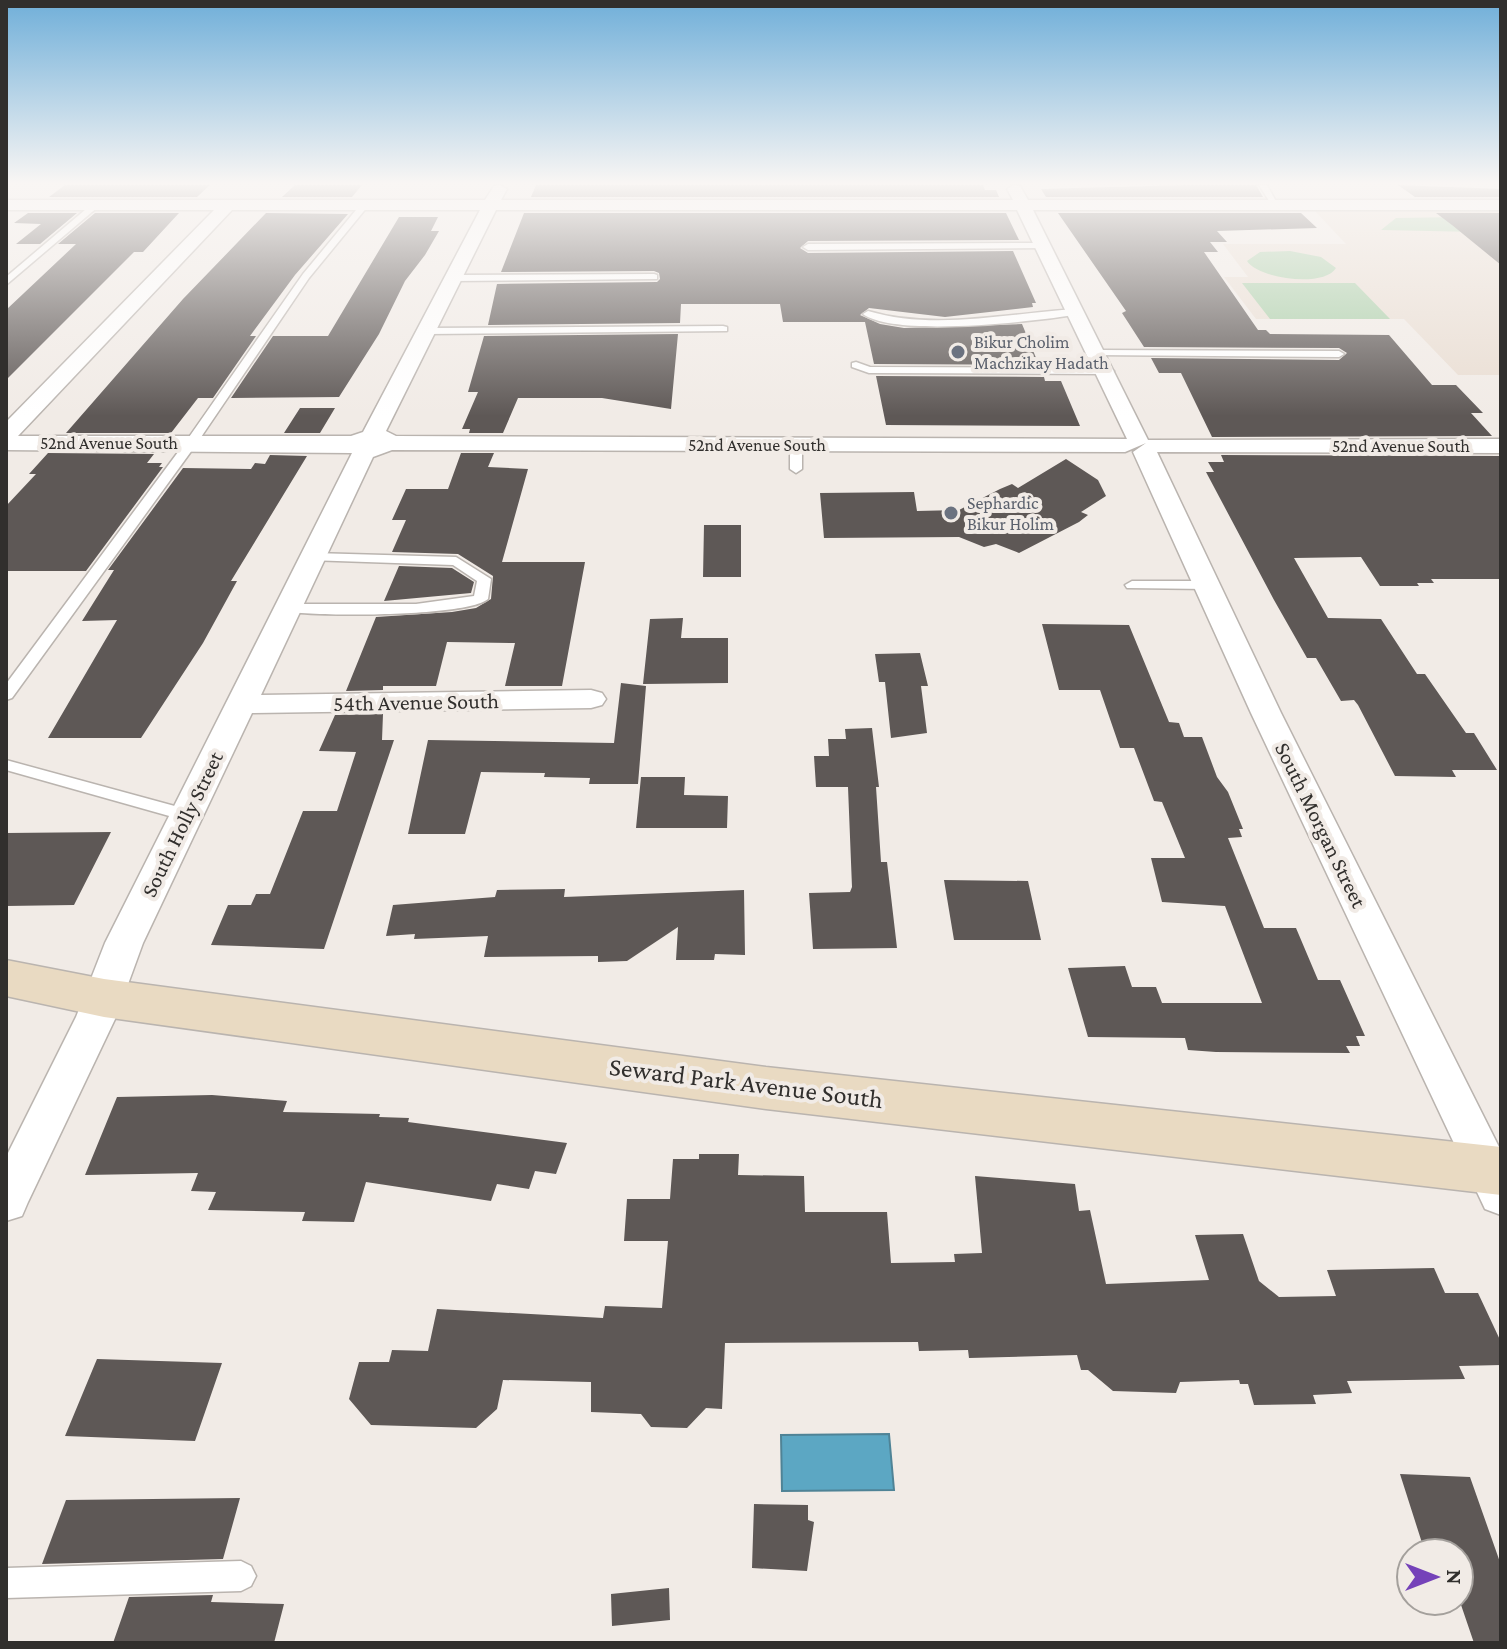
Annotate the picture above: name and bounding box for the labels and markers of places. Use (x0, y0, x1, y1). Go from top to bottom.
place label: Bikur Cholim Machzikay Hadath (974, 332, 1109, 373)
marker: Bikur Cholim Machzikay Hadath (949, 343, 967, 361)
place label: Sephardic Bikur Holim (967, 493, 1055, 534)
marker: Sephardic Bikur Holim (942, 504, 960, 522)

